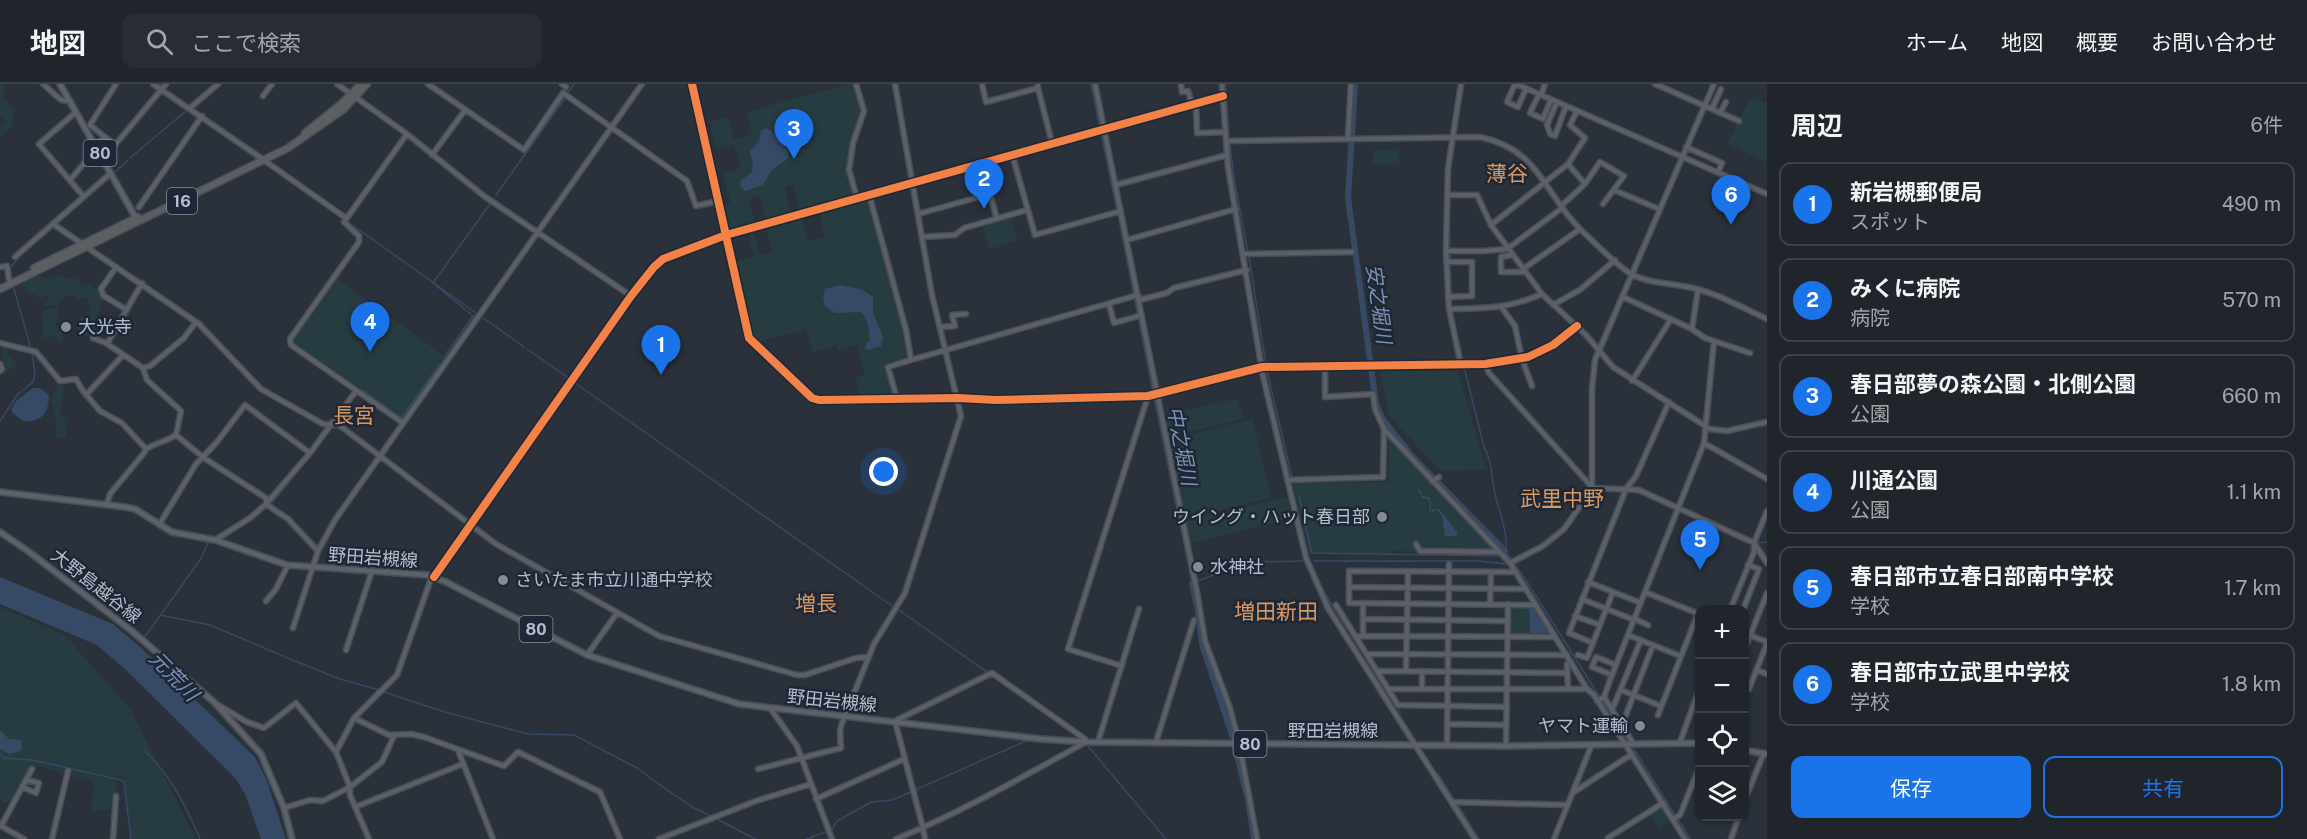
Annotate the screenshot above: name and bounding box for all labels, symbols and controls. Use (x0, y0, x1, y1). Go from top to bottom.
search box (122, 14, 542, 68)
icon: search (143, 25, 176, 58)
text: 地図 (30, 26, 86, 59)
text: ここで検索 (191, 30, 301, 56)
text: ホーム (1906, 30, 1968, 55)
text: 地図 (2001, 30, 2043, 55)
text: 概要 (2076, 30, 2118, 55)
text: お問い合わせ (2151, 30, 2277, 55)
pin: 3 (774, 110, 814, 159)
text: 周辺 (1791, 110, 1843, 141)
text: 6件 (2251, 113, 2283, 137)
road number: 80 (84, 140, 116, 166)
pin: 2 (964, 160, 1004, 209)
district label: 薄谷 (1486, 161, 1528, 186)
pin: 6 (1712, 176, 1750, 225)
text: 新岩槻郵便局 (1850, 179, 1982, 205)
road number: 16 (167, 188, 197, 214)
text: 1 (1808, 192, 1817, 216)
text: 490 m (2222, 192, 2281, 216)
text: スポット (1850, 210, 1930, 234)
water label: 安之堀川 (1362, 263, 1397, 347)
text: みくに病院 (1850, 275, 1960, 301)
text: 2 (1806, 288, 1819, 312)
text: 570 m (2222, 288, 2281, 312)
pin: 4 (350, 302, 389, 352)
text: 病院 (1850, 306, 1890, 330)
place label: 大光寺 (78, 316, 132, 337)
marker: 大光寺 (59, 320, 73, 334)
pin: 1 (642, 326, 680, 375)
text: 春日部夢の森公園・北側公園 (1850, 371, 2136, 397)
text: 3 (1806, 384, 1819, 408)
text: 660 m (2222, 384, 2281, 408)
text: 公園 (1850, 402, 1890, 426)
district label: 長宮 (333, 403, 375, 428)
water label: 中之堀川 (1163, 404, 1202, 490)
your location (869, 457, 898, 486)
text: 川通公園 (1850, 467, 1938, 493)
text: 4 (1806, 480, 1819, 504)
text: 1.1 km (2227, 480, 2281, 504)
district label: 武里中野 (1520, 486, 1604, 511)
text: 公園 (1850, 498, 1890, 522)
place label: ウイング・ハット春日部 (1172, 506, 1370, 527)
marker: ウイング・ハット春日部 (1375, 510, 1389, 524)
pin: 5 (1680, 520, 1720, 570)
street label: 大野島越谷線 (47, 544, 145, 627)
street label: 野田岩槻線 (327, 544, 419, 571)
place label: 水神社 (1210, 556, 1264, 577)
marker: 水神社 (1191, 560, 1205, 574)
text: 春日部市立春日部南中学校 (1850, 563, 2114, 589)
place label: さいたま市立川通中学校 (515, 569, 712, 590)
marker: さいたま市立川通中学校 (496, 573, 510, 587)
text: 5 (1806, 576, 1819, 600)
text: 1.7 km (2224, 576, 2281, 600)
district label: 増長 (795, 591, 837, 616)
text: 学校 (1850, 594, 1890, 618)
district label: 増田新田 (1234, 599, 1318, 624)
map controls (1695, 605, 1749, 821)
button: + (1695, 605, 1749, 659)
road number: 80 (520, 616, 552, 642)
water label: 元荒川 (145, 646, 205, 707)
button: − (1695, 659, 1749, 713)
text: 春日部市立武里中学校 (1850, 659, 2070, 685)
text: 6 (1806, 672, 1819, 696)
text: 1.8 km (2222, 672, 2281, 696)
street label: 野田岩槻線 (786, 685, 878, 716)
text: 学校 (1850, 690, 1890, 714)
button: locate (1695, 713, 1749, 767)
place label: ヤマト運輸 (1538, 715, 1628, 736)
marker: ヤマト運輸 (1633, 719, 1647, 733)
street label: 野田岩槻線 (1288, 720, 1378, 741)
road number: 80 (1234, 731, 1266, 757)
button: 保存 (1791, 756, 2031, 818)
button: 共有 (2043, 756, 2283, 818)
button: layers (1695, 767, 1749, 821)

